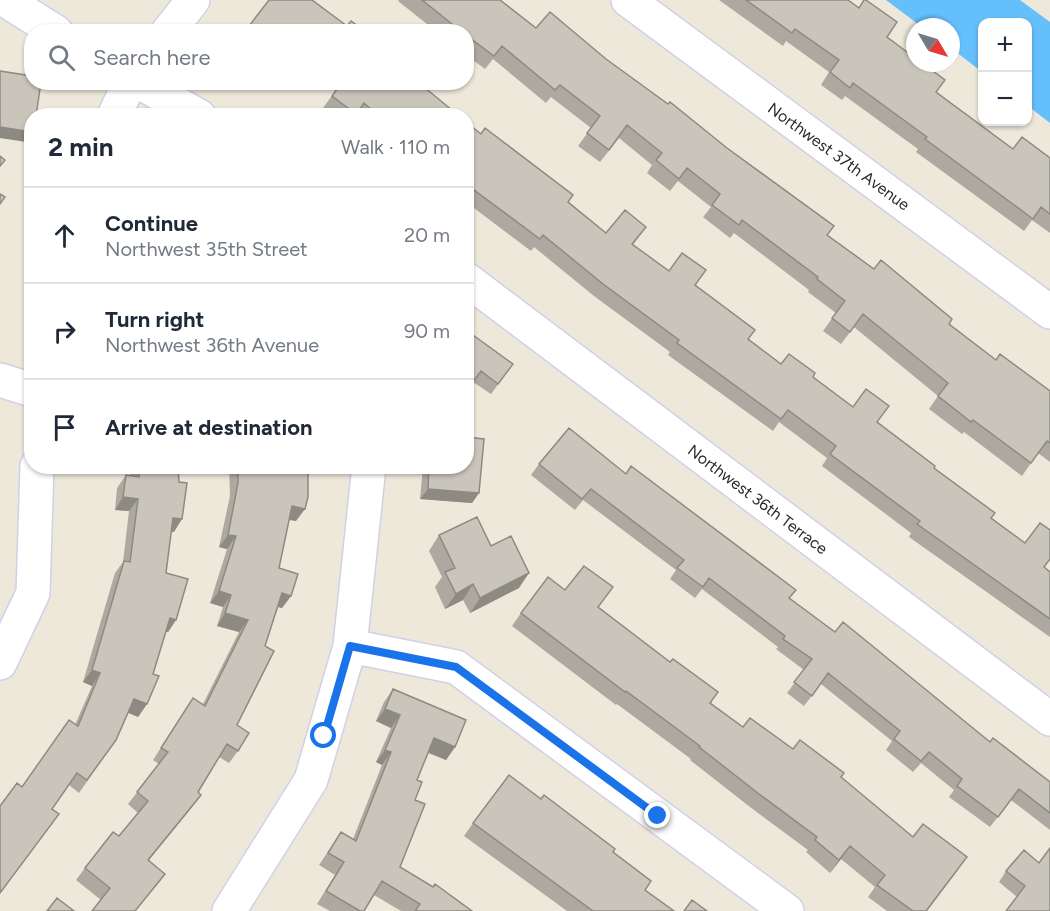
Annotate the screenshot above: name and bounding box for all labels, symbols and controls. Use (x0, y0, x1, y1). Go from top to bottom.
north arrow (906, 18, 960, 72)
map controls (978, 18, 1032, 126)
button: + (978, 18, 1032, 72)
search box (24, 24, 474, 90)
icon: search (45, 41, 78, 74)
text: Search here (93, 44, 211, 71)
button: − (978, 72, 1032, 126)
street label: Northwest 37th Avenue (764, 99, 914, 214)
text: 2 min (48, 131, 114, 163)
text: Walk · 110 m (341, 135, 450, 159)
text: Continue (105, 210, 198, 237)
icon: ahead (48, 219, 81, 252)
text: 20 m (404, 223, 450, 247)
text: Northwest 35th Street (105, 237, 308, 261)
text: Turn right (105, 306, 204, 333)
icon: right (48, 315, 81, 348)
text: 90 m (404, 319, 450, 343)
text: Northwest 36th Avenue (105, 333, 319, 357)
icon: arrive (48, 411, 81, 444)
text: Arrive at destination (105, 414, 313, 441)
street label: Northwest 36th Terrace (684, 441, 832, 558)
route start (310, 722, 336, 748)
route end (644, 802, 670, 828)

